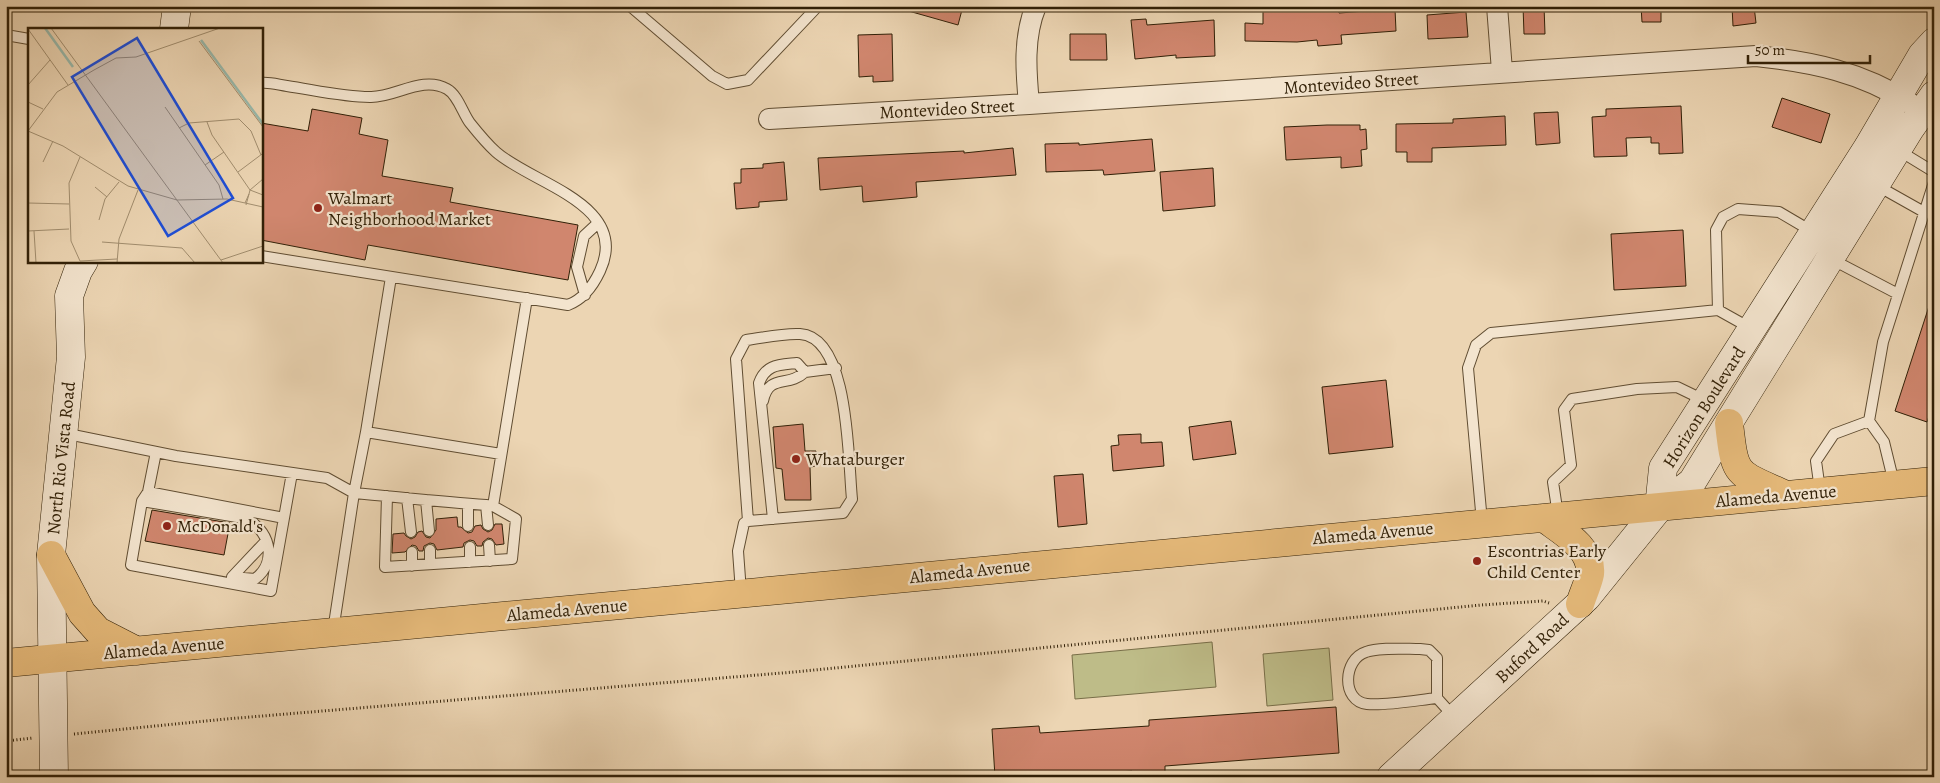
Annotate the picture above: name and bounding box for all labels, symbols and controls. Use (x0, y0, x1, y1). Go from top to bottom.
inset map (28, 28, 262, 262)
scale bar (1748, 32, 1870, 64)
text: 50 m (1755, 40, 1785, 60)
street label: Montevideo Street (1283, 66, 1419, 100)
street label: Montevideo Street (879, 93, 1015, 125)
place label: Walmart Neighborhood Market (327, 186, 491, 231)
marker: Walmart Neighborhood Market (312, 202, 324, 214)
street label: Horizon Boulevard (1657, 341, 1751, 472)
street label: North Rio Vista Road (41, 380, 81, 536)
place label: Whataburger (805, 447, 905, 471)
marker: Whataburger (790, 453, 802, 465)
street label: Alameda Avenue (1714, 479, 1837, 513)
place label: McDonald's (177, 514, 263, 538)
street label: Alameda Avenue (1311, 516, 1434, 550)
marker: McDonald's (161, 520, 173, 532)
place label: Escontrias Early Child Center (1487, 539, 1607, 584)
street label: Alameda Avenue (907, 553, 1032, 589)
marker: Escontrias Early Child Center (1471, 555, 1483, 567)
street label: Alameda Avenue (505, 593, 628, 627)
street label: Buford Road (1490, 607, 1574, 688)
street label: Alameda Avenue (102, 631, 225, 665)

